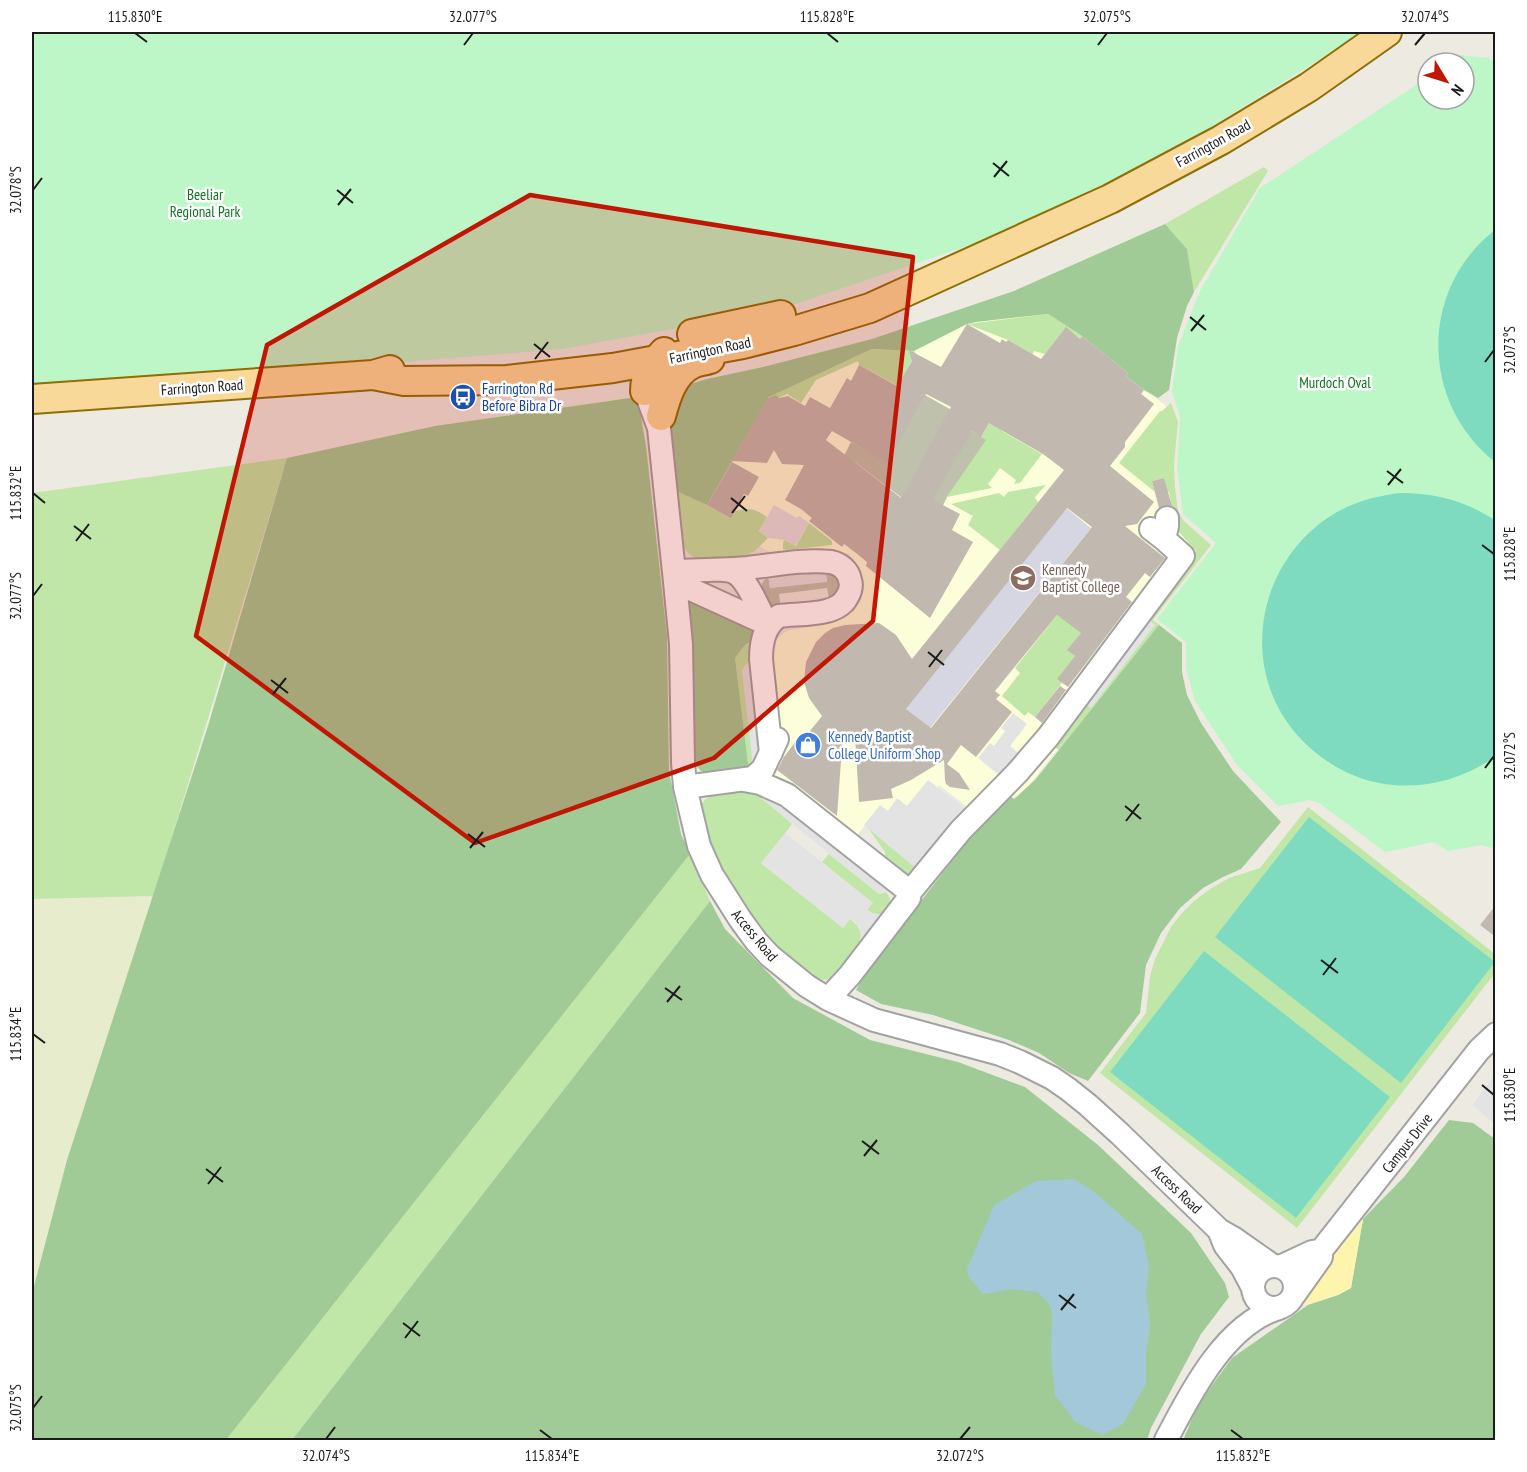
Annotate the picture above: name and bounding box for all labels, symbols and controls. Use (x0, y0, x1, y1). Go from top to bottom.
text: 115.830°E (108, 7, 162, 26)
text: 32.077°S (449, 7, 497, 26)
text: 115.828°E (800, 7, 854, 26)
text: 32.075°S (1083, 7, 1131, 26)
text: 32.074°S (1401, 7, 1449, 26)
north arrow (1416, 51, 1476, 111)
text: N (1447, 81, 1468, 100)
street label: Farrington Road (1172, 115, 1254, 171)
text: 32.078°S (6, 166, 25, 214)
park label: Beeliar Regional Park (170, 185, 240, 221)
text: 32.073°S (1500, 326, 1519, 374)
street label: Farrington Road (668, 332, 752, 368)
park label: Murdoch Oval (1299, 373, 1371, 392)
street label: Farrington Road (160, 375, 244, 399)
place label: Farrington Rd Before Bibra Dr (482, 379, 562, 415)
bus stop icon: Farrington Rd Before Bibra Dr (448, 382, 478, 412)
text: 115.832°E (6, 466, 25, 520)
text: 115.828°E (1500, 527, 1519, 581)
place label: Kennedy Baptist College (1042, 560, 1120, 596)
school or university icon: Kennedy Baptist College (1008, 563, 1038, 593)
text: 32.077°S (6, 572, 25, 620)
place label: Kennedy Baptist College Uniform Shop (828, 727, 941, 763)
shop icon: Kennedy Baptist College Uniform Shop (793, 730, 823, 760)
text: 32.072°S (1500, 732, 1519, 780)
street label: Access Road (728, 905, 782, 965)
text: 115.834°E (6, 1007, 25, 1061)
text: 115.830°E (1500, 1068, 1519, 1122)
street label: Campus Drive (1378, 1109, 1436, 1177)
street label: Access Road (1148, 1161, 1206, 1217)
text: 32.075°S (6, 1384, 25, 1432)
text: 32.074°S (302, 1446, 350, 1465)
text: 115.834°E (525, 1446, 579, 1465)
text: 32.072°S (936, 1446, 984, 1465)
text: 115.832°E (1216, 1446, 1270, 1465)

